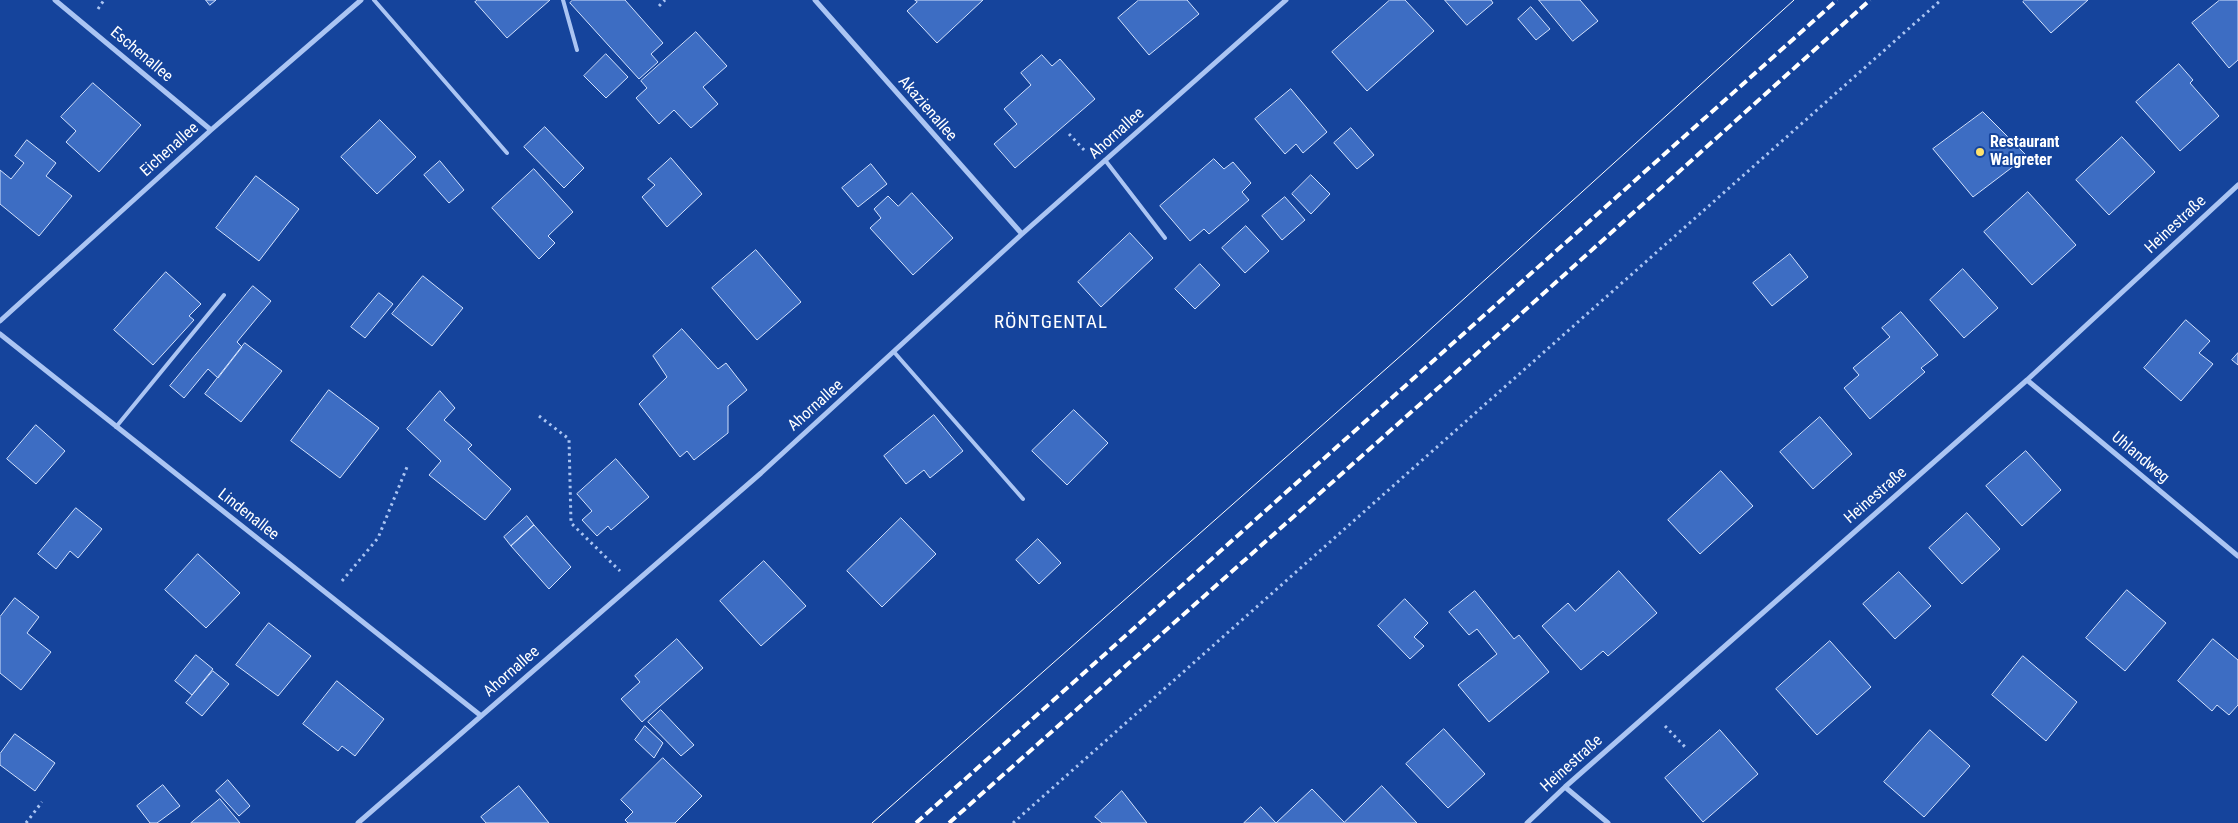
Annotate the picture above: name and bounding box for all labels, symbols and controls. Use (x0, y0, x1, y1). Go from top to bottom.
street label: Eschenallee (106, 23, 176, 87)
street label: Akazienallee (893, 72, 961, 146)
street label: Ahornallee (1085, 104, 1149, 164)
street label: Eichenallee (137, 119, 203, 181)
place label: Restaurant Walgreter (1990, 133, 2059, 171)
marker: Restaurant Walgreter (1974, 146, 1986, 158)
street label: Heinestraße (2141, 192, 2211, 258)
district label: RÖNTGENTAL (993, 312, 1109, 334)
street label: Ahornallee (784, 376, 848, 436)
street label: Uhlandweg (2107, 428, 2173, 488)
street label: Heinestraße (1841, 464, 1911, 528)
street label: Lindenallee (214, 485, 282, 545)
street label: Ahornallee (480, 643, 544, 701)
street label: Heinestraße (1537, 731, 1607, 797)

